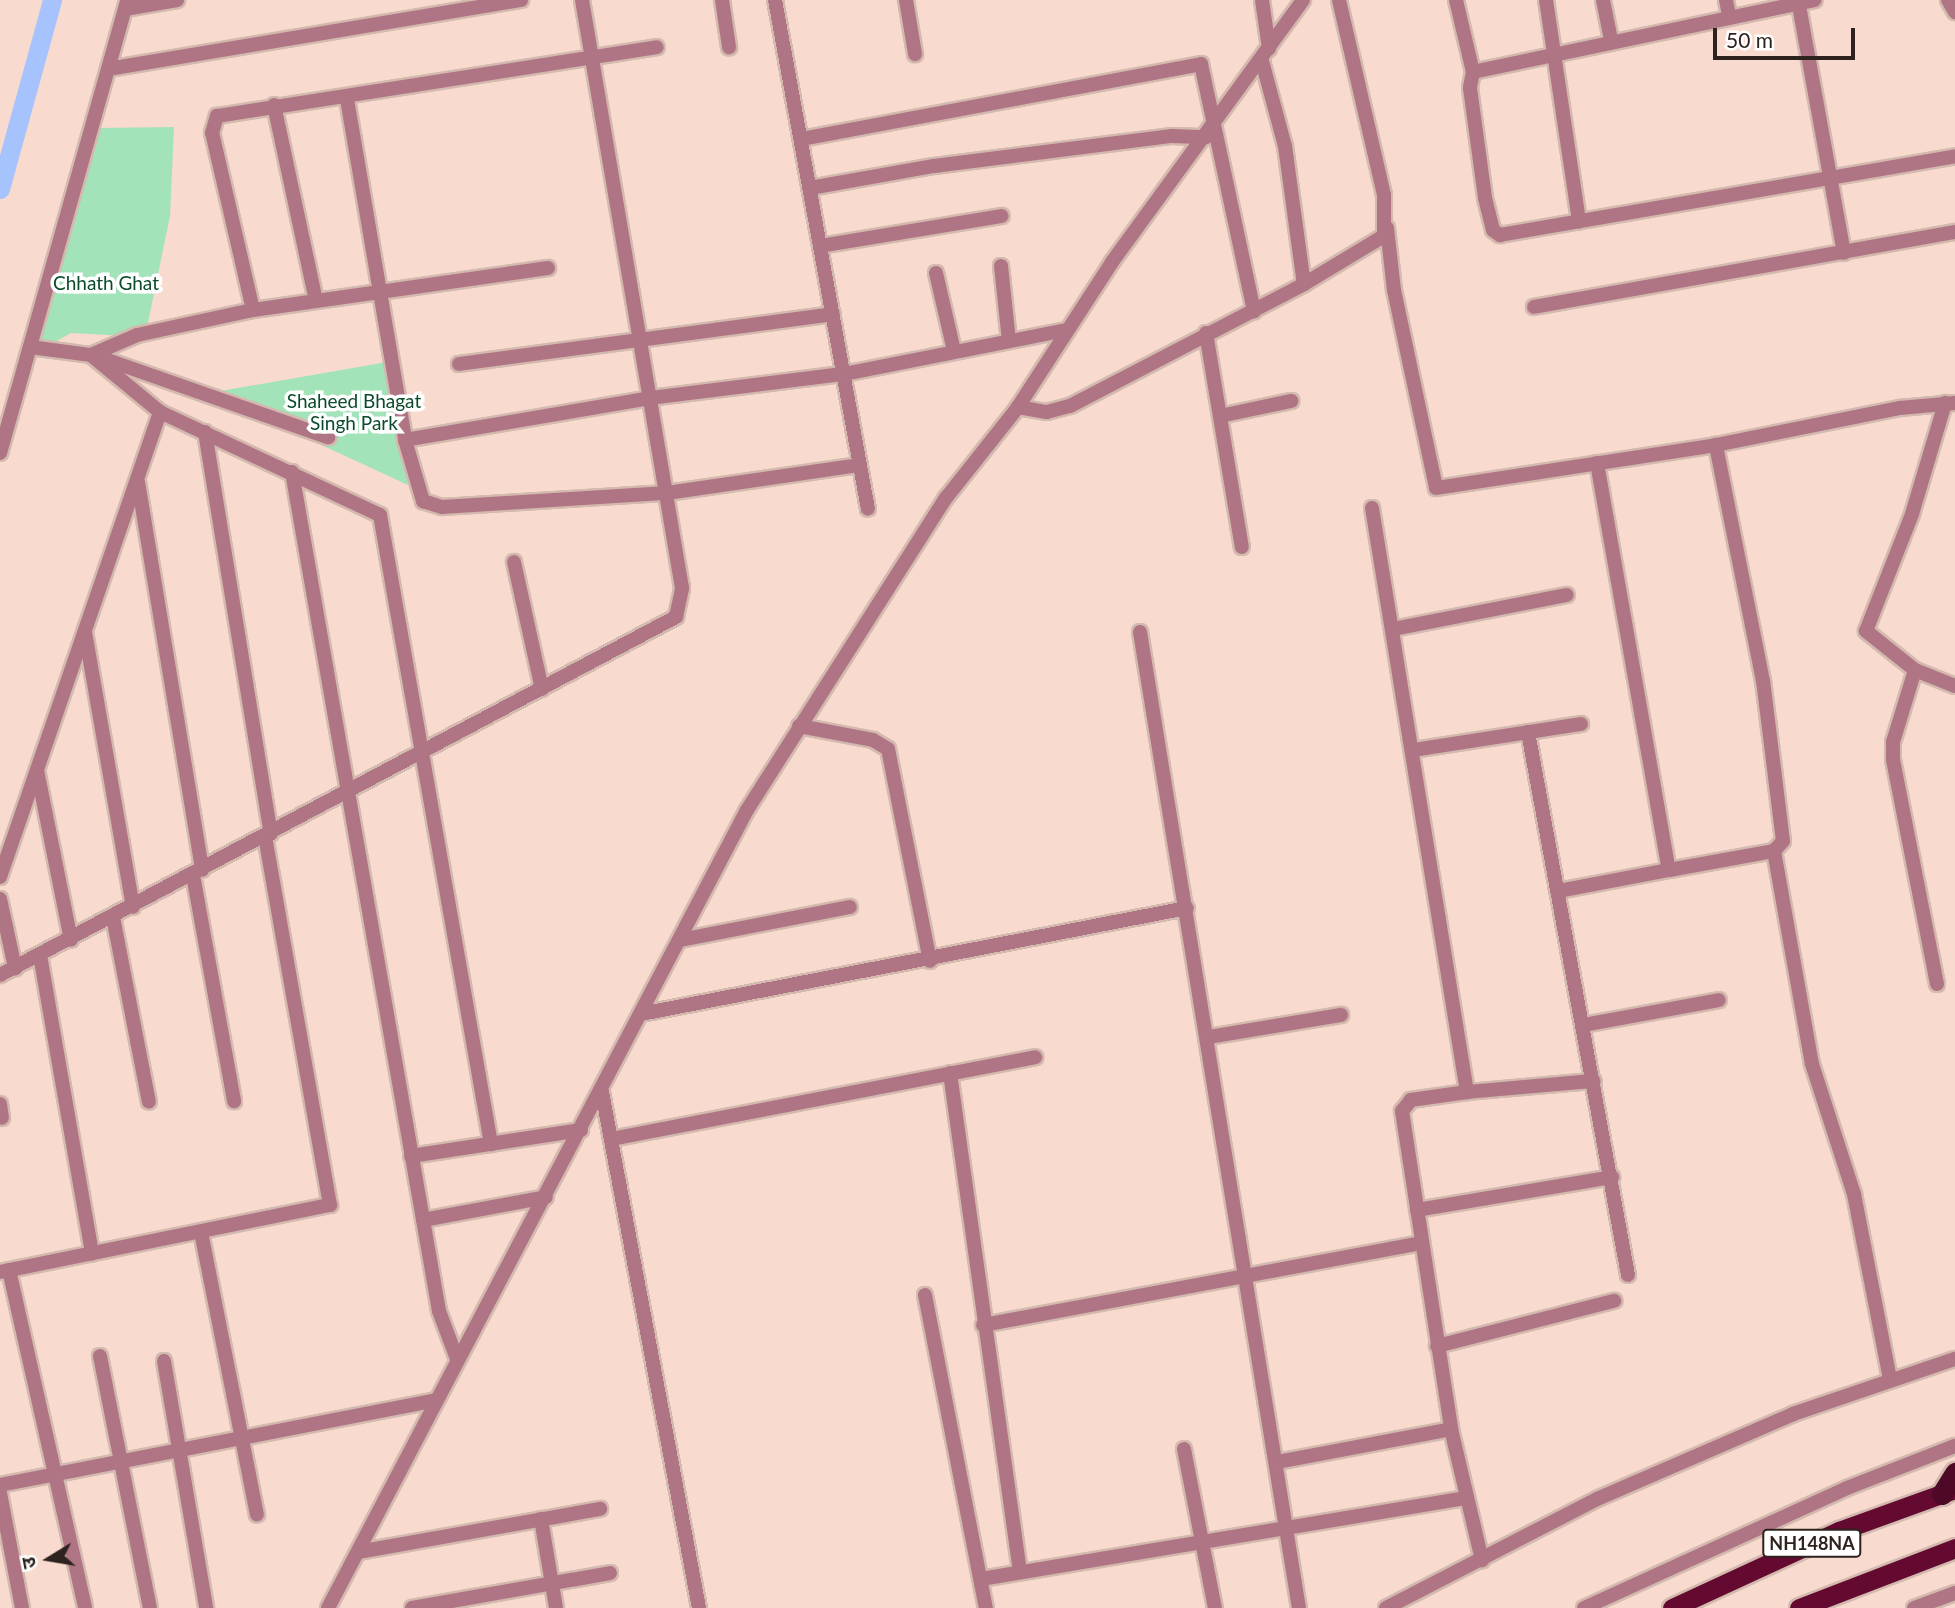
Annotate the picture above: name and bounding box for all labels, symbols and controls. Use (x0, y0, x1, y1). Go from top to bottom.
scale bar (1717, 14, 1859, 58)
text: 50 m (1726, 27, 1773, 52)
park label: Chhath Ghat (53, 272, 159, 294)
park label: Shaheed Bhagat Singh Park (287, 390, 421, 434)
north arrow (14, 1524, 84, 1594)
road number: NH148NA (1761, 1528, 1863, 1558)
text: उ (16, 1555, 40, 1571)

